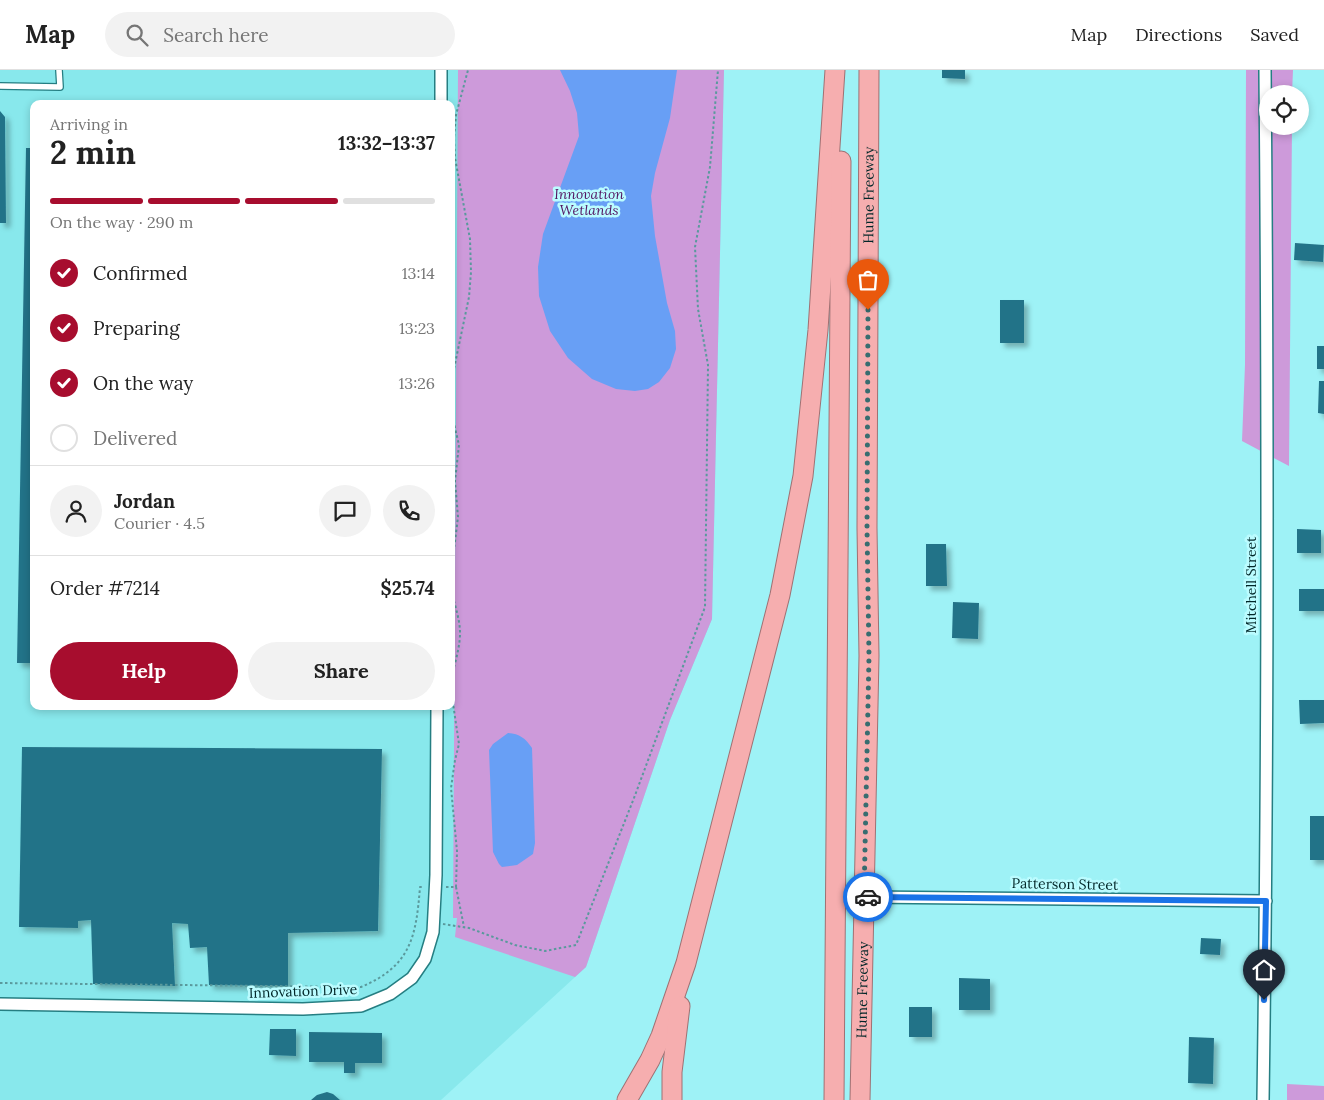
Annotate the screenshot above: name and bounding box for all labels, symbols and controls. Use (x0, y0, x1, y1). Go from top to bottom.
search box (105, 12, 455, 57)
text: Map (25, 19, 75, 50)
icon: search (123, 21, 151, 49)
text: Search here (163, 23, 269, 47)
text: Map (1071, 23, 1107, 46)
text: Directions (1135, 23, 1222, 46)
text: Saved (1250, 23, 1299, 46)
map controls (1259, 85, 1309, 135)
button: locate (1259, 85, 1309, 135)
text: Arriving in (50, 114, 128, 134)
text: 13:32–13:37 (338, 131, 435, 155)
text: 2 min (50, 132, 136, 173)
street label: Hume Freeway (859, 146, 878, 244)
park label: Innovation Wetlands (554, 185, 624, 219)
text: On the way · 290 m (50, 212, 193, 232)
icon: check (50, 259, 78, 287)
pin (847, 259, 889, 310)
text: Confirmed (93, 261, 188, 285)
text: 13:14 (402, 263, 435, 283)
icon: bag (854, 266, 882, 294)
icon: check (50, 314, 78, 342)
text: Preparing (93, 316, 180, 340)
text: 13:23 (399, 318, 435, 338)
icon: check (50, 369, 78, 397)
text: On the way (93, 371, 193, 395)
text: 13:26 (398, 373, 435, 393)
text: Delivered (93, 426, 177, 450)
button: person (50, 485, 102, 537)
button: chat (319, 485, 371, 537)
button: phone (383, 485, 435, 537)
text: Jordan (114, 489, 175, 513)
text: Courier · 4.5 (114, 513, 205, 533)
street label: Mitchell Street (1242, 536, 1260, 633)
text: Order #7214 (50, 576, 160, 600)
text: $25.74 (381, 576, 435, 600)
button: Help (50, 642, 238, 700)
button: Share (248, 642, 435, 700)
courier (843, 872, 893, 922)
street label: Patterson Street (1012, 874, 1119, 894)
icon: car (854, 883, 882, 911)
street label: Hume Freeway (852, 941, 872, 1039)
pin (1243, 949, 1285, 1000)
icon: home (1250, 956, 1278, 984)
street label: Innovation Drive (248, 980, 358, 1002)

